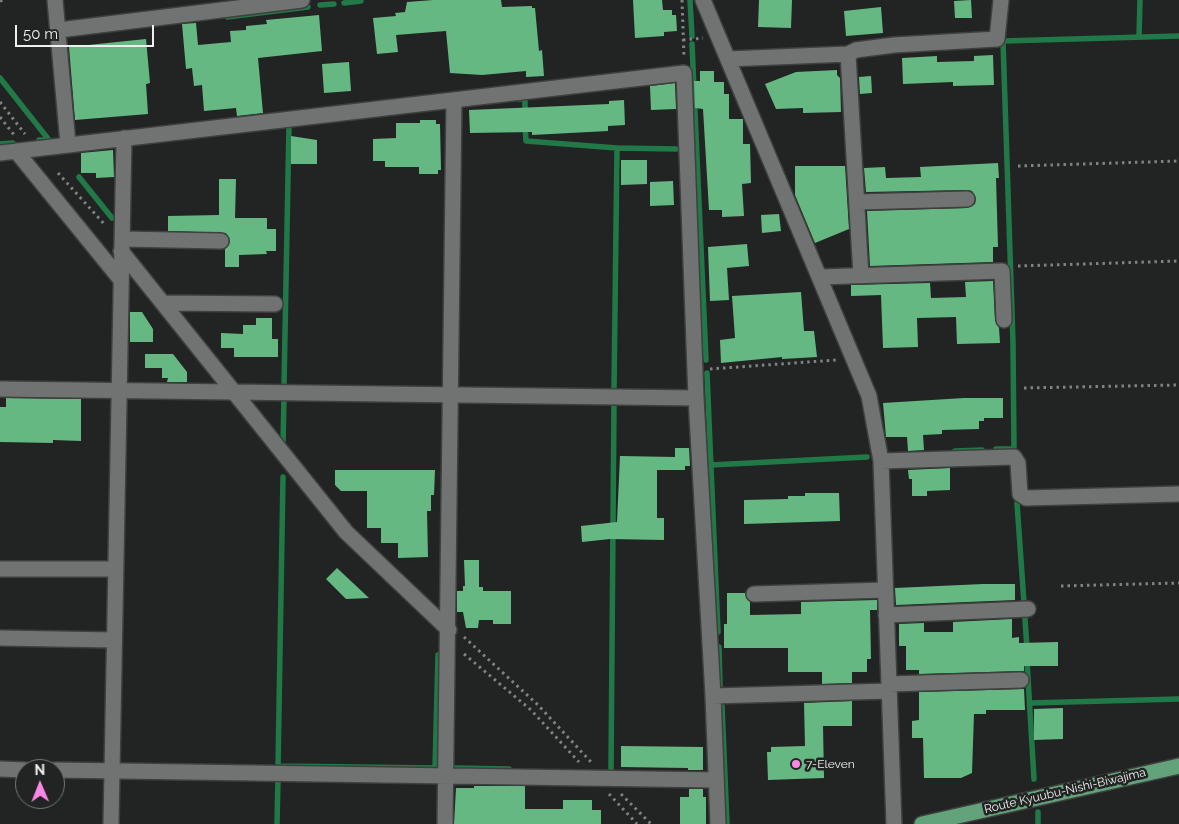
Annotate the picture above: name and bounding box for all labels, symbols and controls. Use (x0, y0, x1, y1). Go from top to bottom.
scale bar (18, 15, 156, 47)
text: 50 m (23, 25, 58, 43)
place label: 7-Eleven (806, 757, 855, 771)
marker: 7-Eleven (790, 758, 802, 770)
north arrow (15, 759, 65, 809)
text: N (34, 762, 45, 778)
street label: Route Kyuubu-Nishi-Biwajima (983, 765, 1147, 817)

